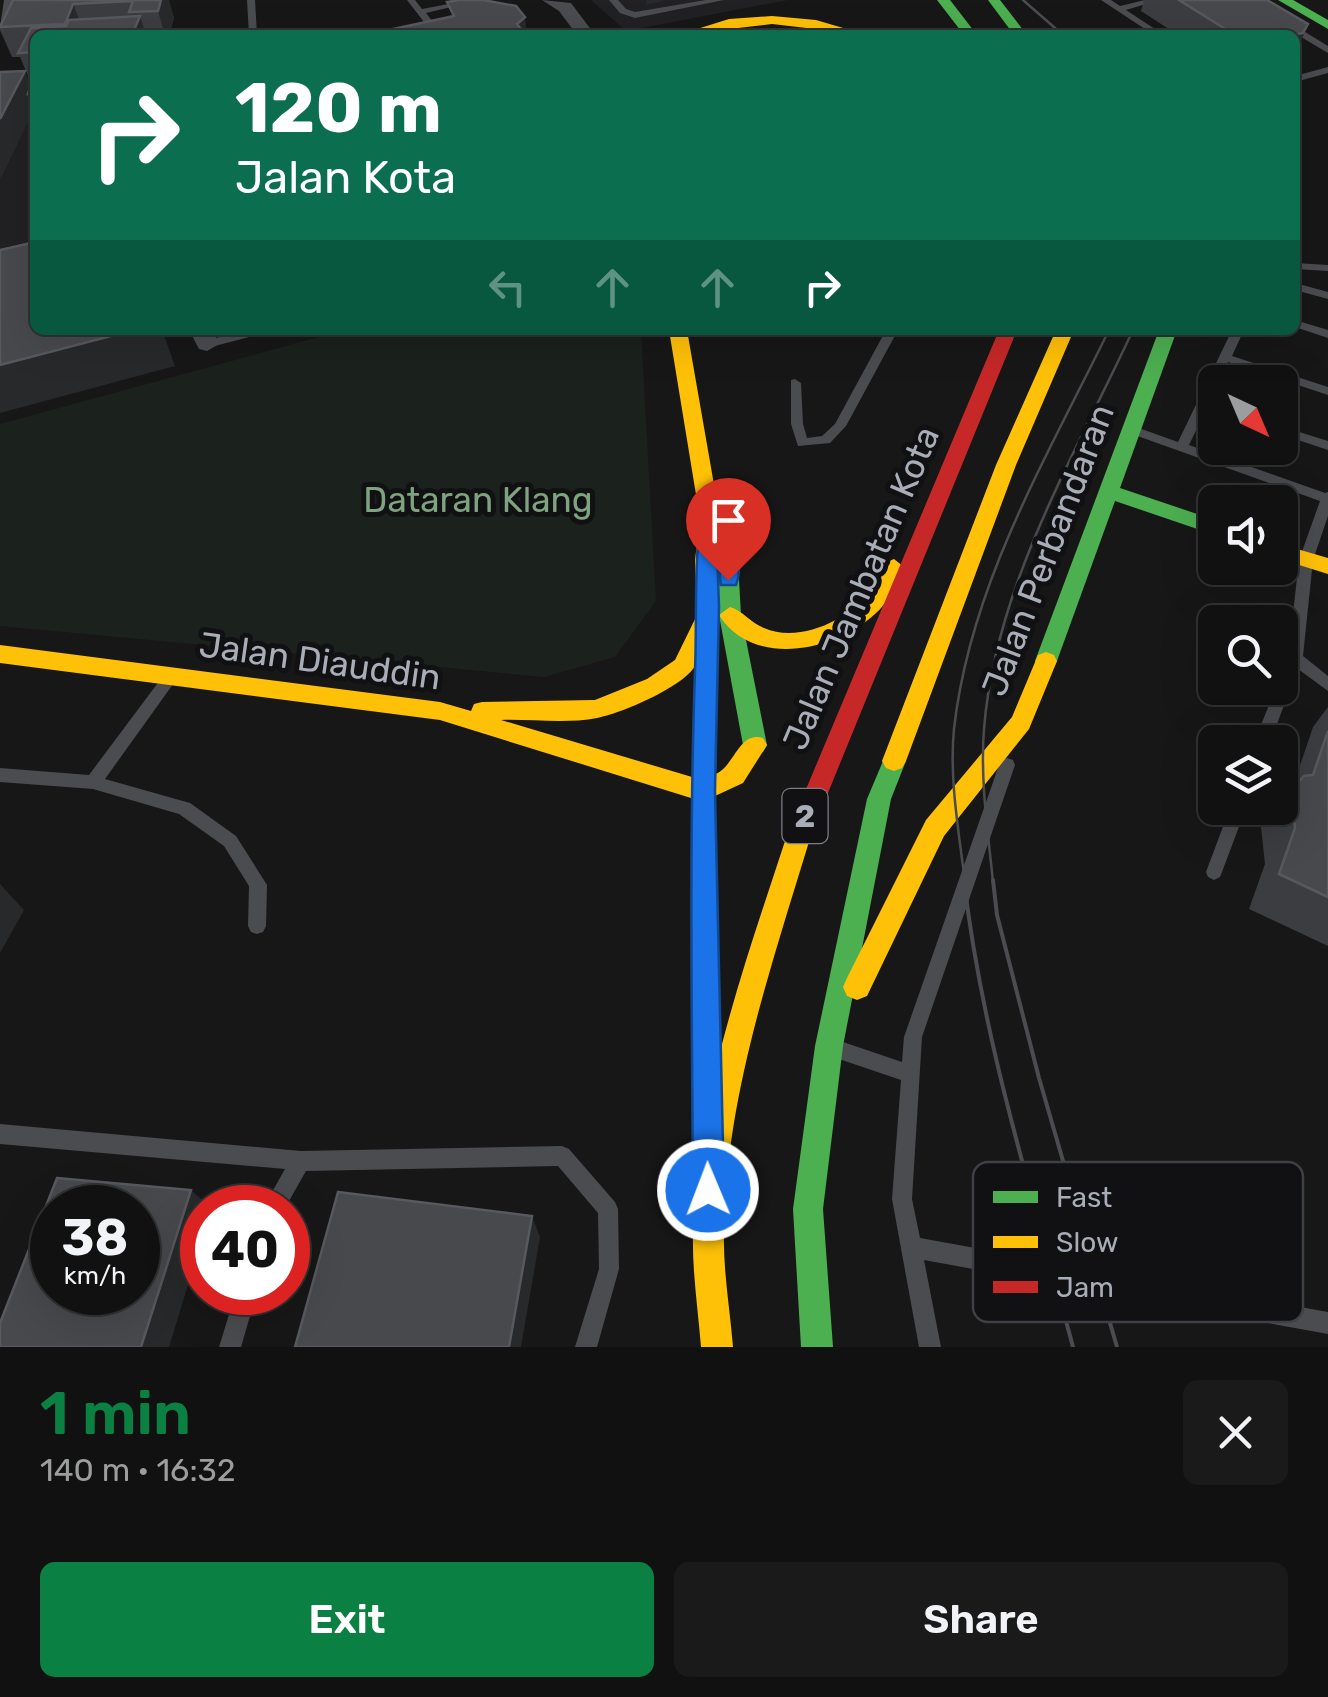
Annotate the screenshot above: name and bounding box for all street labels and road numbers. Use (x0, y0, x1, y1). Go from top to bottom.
street label: Jalan Perbandaran (973, 398, 1123, 702)
street label: Jalan Jambatan Kota (774, 420, 948, 756)
street label: Jalan Diauddin (197, 623, 443, 699)
road number: 2 (782, 789, 828, 843)

